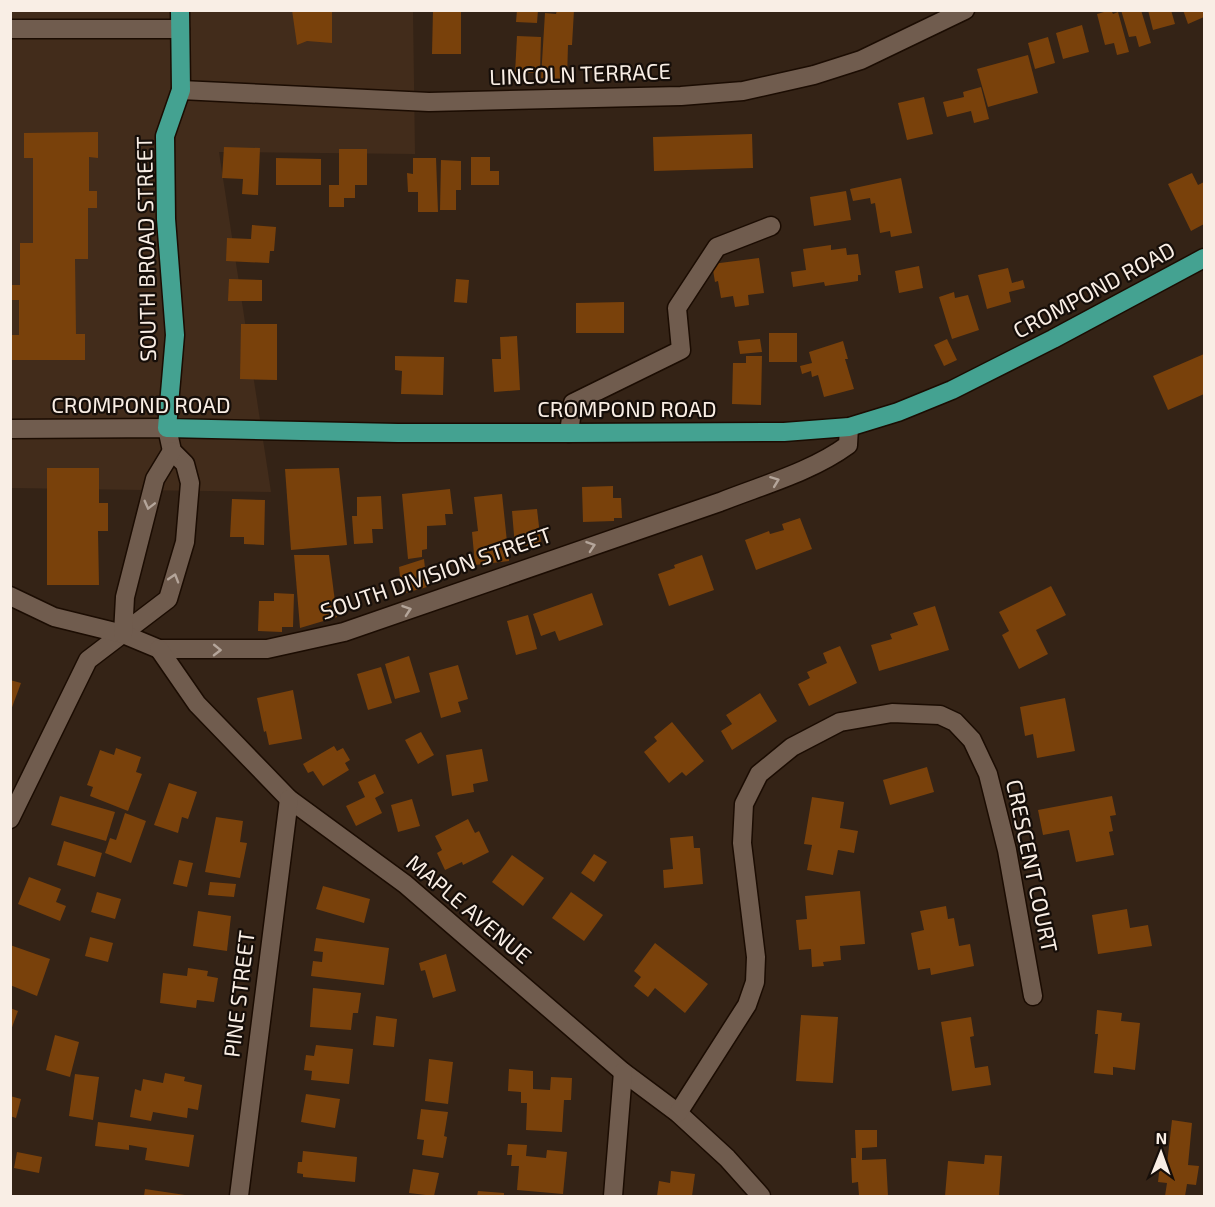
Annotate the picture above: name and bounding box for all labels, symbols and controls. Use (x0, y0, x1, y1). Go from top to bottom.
street label: LINCOLN TERRACE (489, 57, 671, 89)
street label: SOUTH BROAD STREET (130, 136, 160, 362)
street label: CROMPOND ROAD (1008, 236, 1179, 343)
street label: CROMPOND ROAD (51, 391, 231, 417)
street label: CROMPOND ROAD (537, 395, 717, 421)
one-way arrow (768, 476, 779, 488)
one-way arrow (143, 499, 156, 509)
street label: SOUTH DIVISION STREET (317, 520, 555, 624)
one-way arrow (585, 541, 596, 554)
one-way arrow (167, 573, 179, 584)
one-way arrow (401, 605, 412, 618)
one-way arrow (213, 644, 222, 656)
street label: CRESCENT COURT (1002, 777, 1064, 955)
street label: MAPLE AVENUE (402, 848, 537, 968)
street label: PINE STREET (217, 929, 259, 1059)
north arrow (1131, 1123, 1191, 1183)
text: N (1155, 1128, 1167, 1147)

